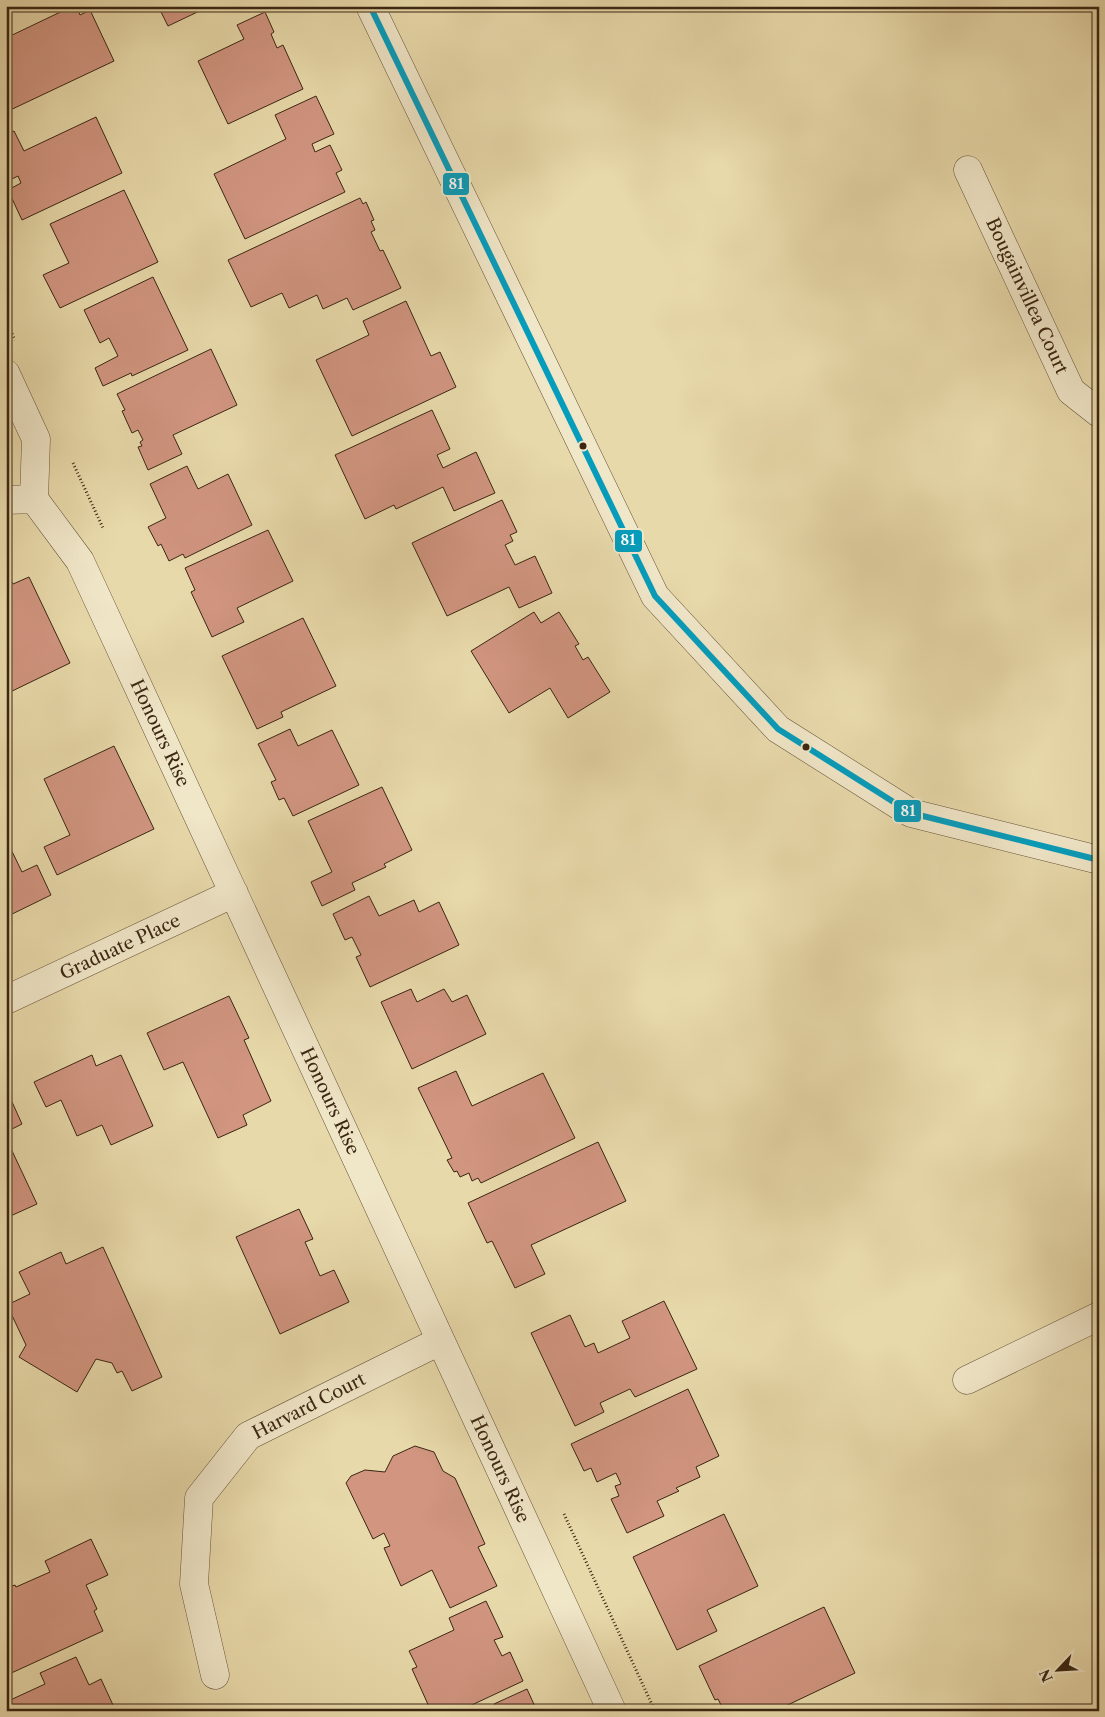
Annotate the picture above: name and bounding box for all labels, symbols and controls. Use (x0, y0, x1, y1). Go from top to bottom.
line badge: 81 (442, 172, 470, 196)
text: 81 (449, 175, 464, 193)
street label: Bougainvillea Court (981, 214, 1073, 378)
unlabelled marker (578, 441, 588, 451)
line badge: 81 (614, 529, 643, 553)
text: 81 (621, 531, 636, 549)
street label: Honours Rise (125, 676, 195, 790)
unlabelled marker (801, 742, 811, 752)
line badge: 81 (893, 799, 922, 823)
text: 81 (901, 802, 916, 820)
street label: Graduate Place (56, 909, 184, 985)
street label: Honours Rise (295, 1044, 365, 1158)
street label: Harvard Court (249, 1368, 370, 1444)
street label: Honours Rise (465, 1412, 535, 1526)
north arrow (1032, 1644, 1082, 1694)
text: N (1035, 1666, 1057, 1685)

